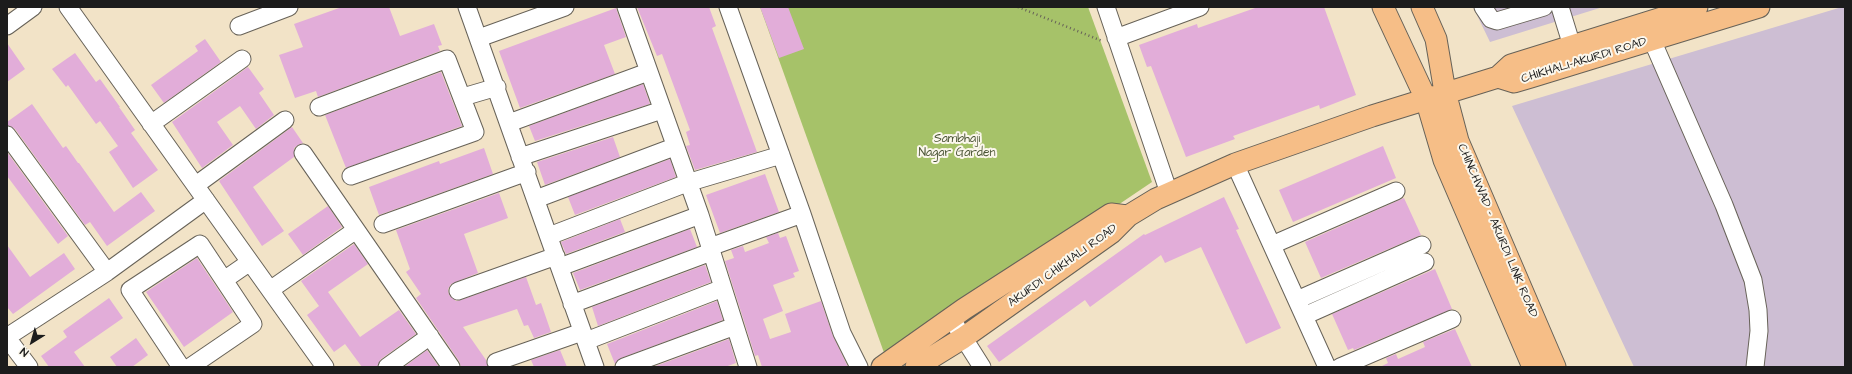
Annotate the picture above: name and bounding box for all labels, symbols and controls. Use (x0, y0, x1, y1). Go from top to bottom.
street label: CHIKHALI-AKURDI ROAD (1520, 35, 1648, 87)
park label: Sambhaji Nagar Garden (918, 132, 996, 160)
street label: CHINCHWAD - AKURDI LINK ROAD (1454, 142, 1540, 320)
street label: AKURDI CHIKHALI ROAD (1006, 222, 1120, 310)
north arrow (12, 322, 52, 362)
text: N (17, 344, 32, 360)

